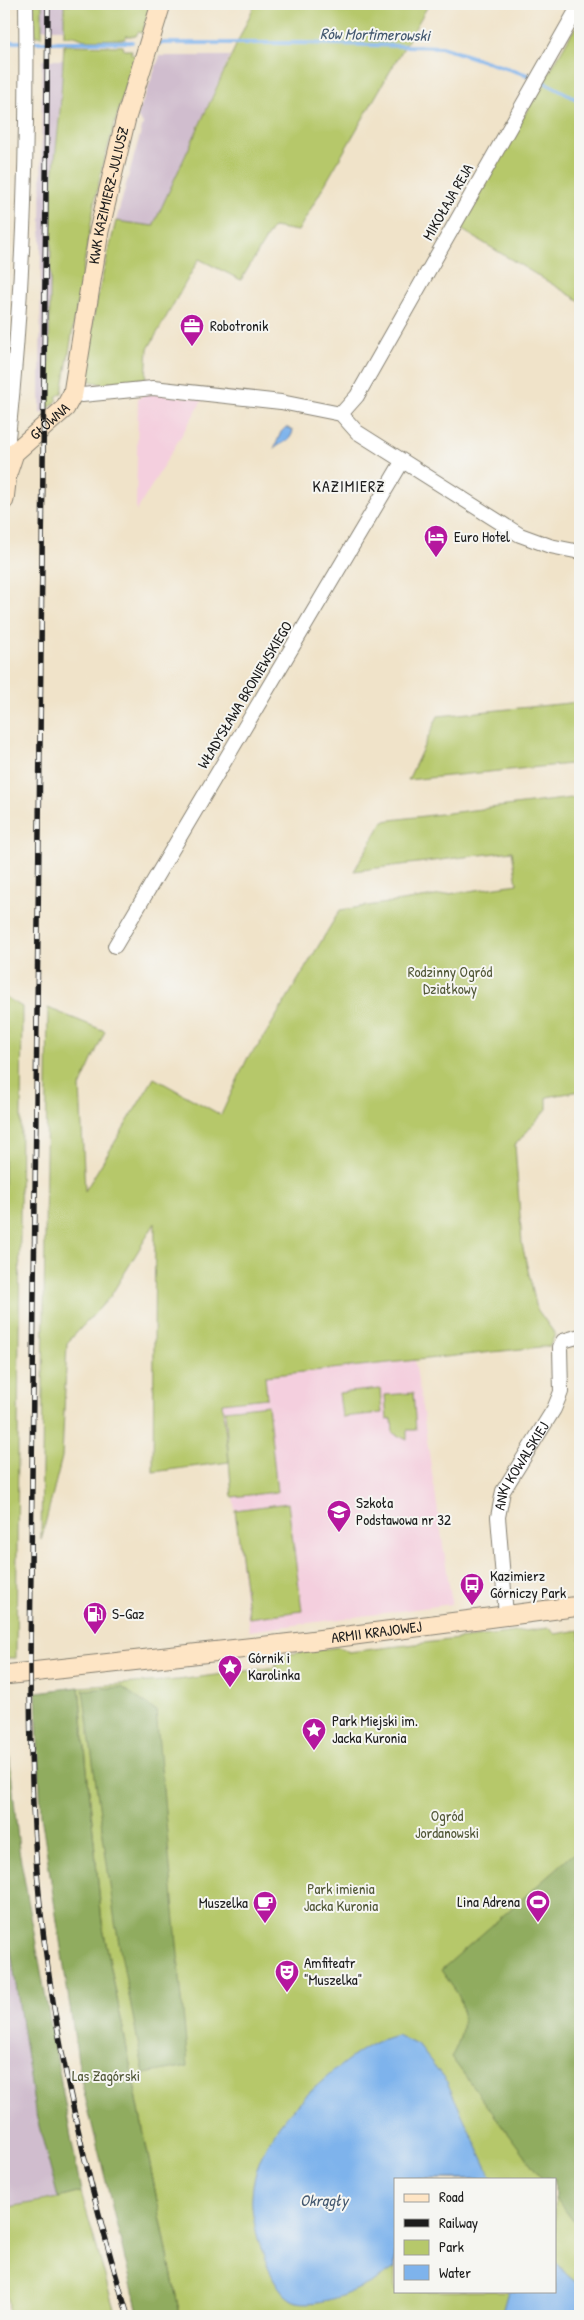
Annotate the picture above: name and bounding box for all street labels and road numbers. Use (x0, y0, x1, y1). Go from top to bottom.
street label: KWK KAZIMIERZ-JULIUSZ (83, 124, 134, 266)
street label: MIKOŁAJA REJA (417, 159, 478, 244)
street label: GŁÓWNA (25, 397, 74, 444)
street label: WŁADYSŁAWA BRONIEWSKIEGO (192, 617, 297, 772)
street label: ANKI KOWALSKIEJ (489, 1417, 554, 1512)
street label: ARMII KRAJOWEJ (330, 1615, 423, 1648)

